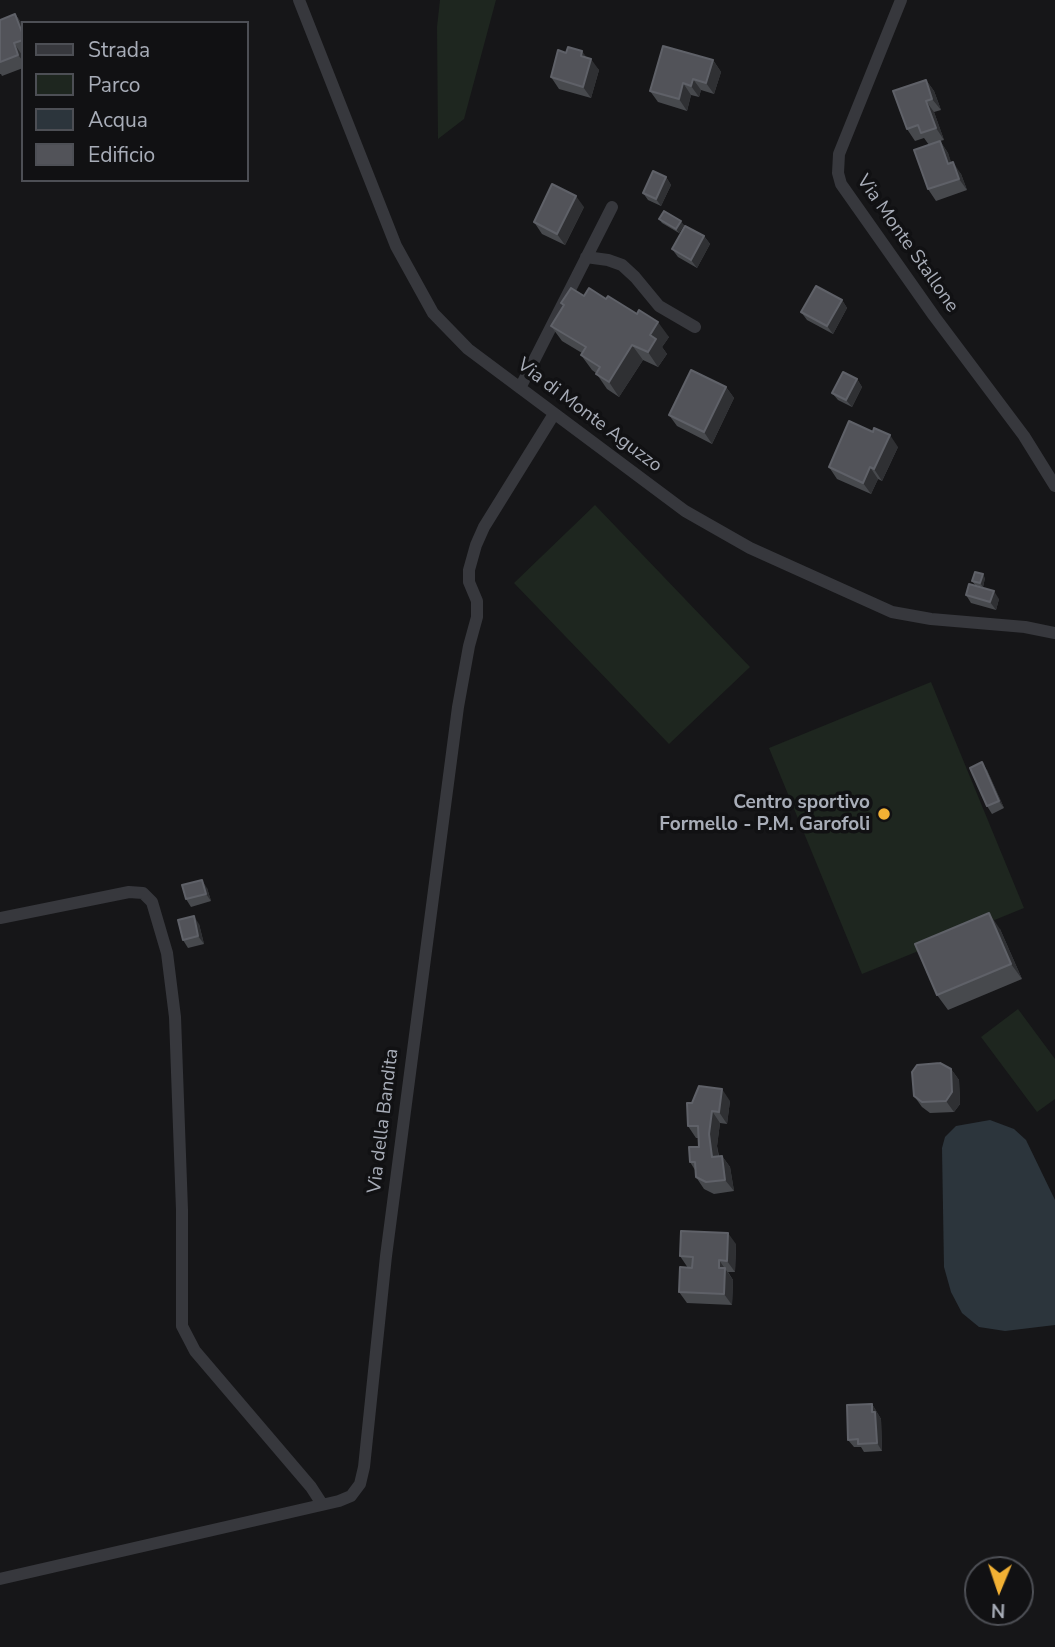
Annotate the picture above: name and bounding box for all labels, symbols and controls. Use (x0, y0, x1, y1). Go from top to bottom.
legend (21, 21, 248, 182)
text: Strada (88, 36, 150, 64)
text: Parco (88, 71, 141, 99)
text: Acqua (88, 106, 148, 134)
text: Edificio (88, 141, 155, 169)
street label: Via Monte Stallone (851, 171, 963, 317)
street label: Via di Monte Aguzzo (512, 354, 666, 478)
place label: Centro sportivo Formello - P.M. Garofoli (659, 792, 870, 836)
marker: Centro sportivo Formello - P.M. Garofoli (876, 806, 892, 822)
street label: Via della Bandita (364, 1047, 404, 1195)
north arrow (964, 1556, 1034, 1626)
text: N (991, 1597, 1006, 1623)

